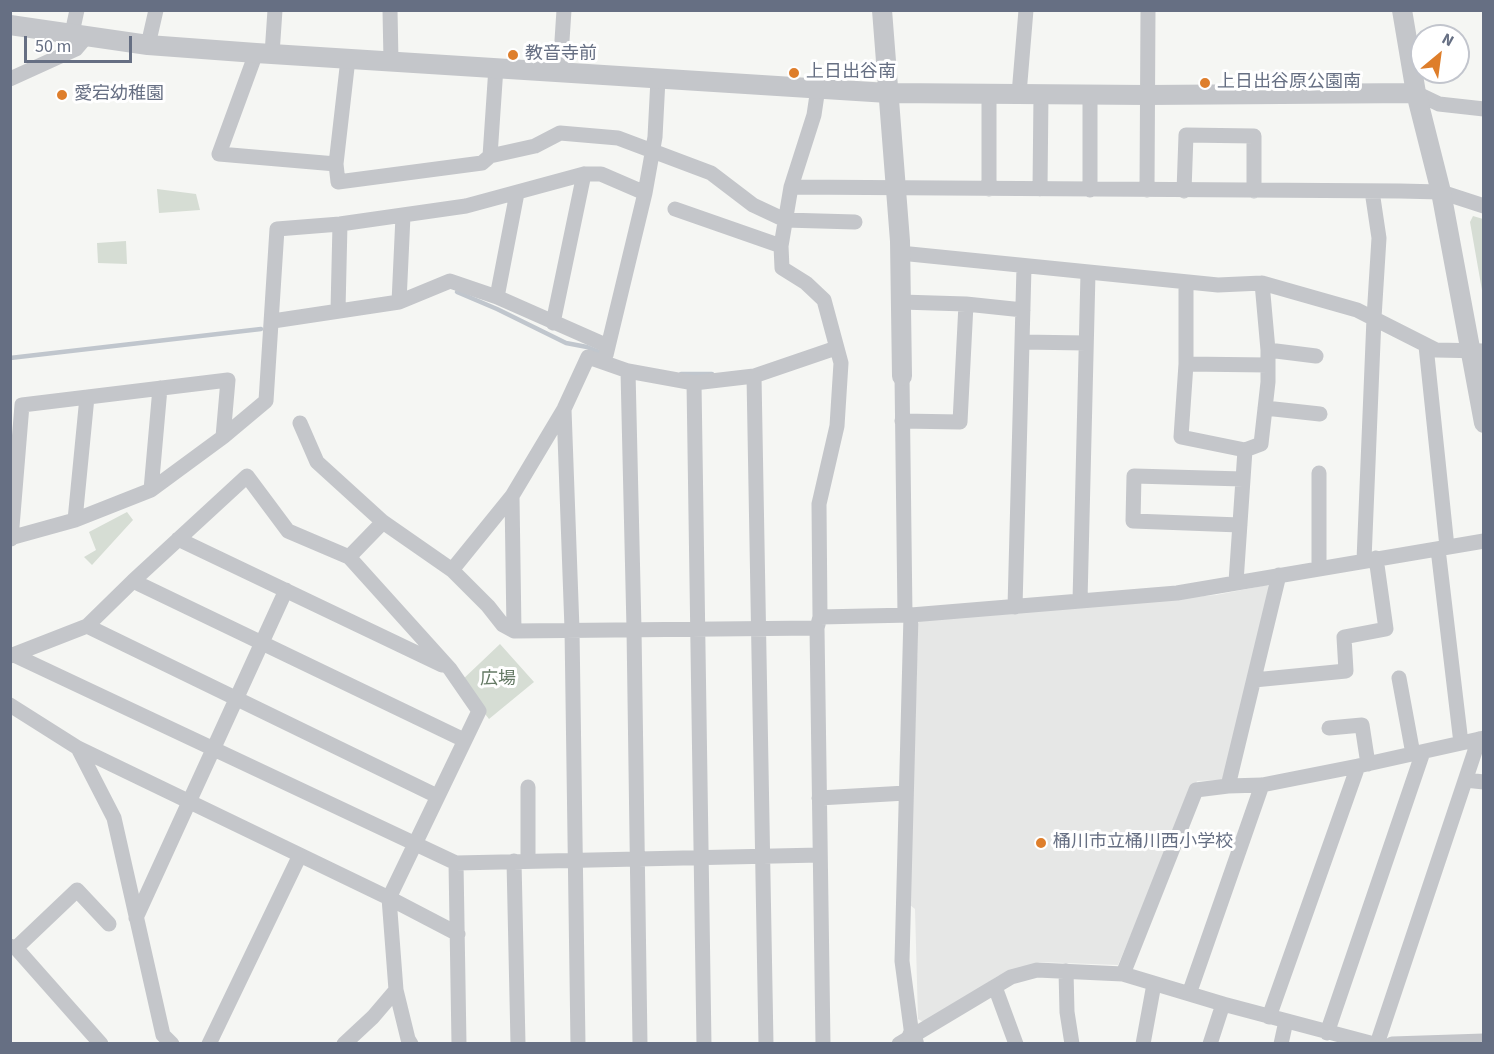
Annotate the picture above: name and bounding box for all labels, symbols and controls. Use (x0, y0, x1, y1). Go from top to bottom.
scale bar (27, 24, 135, 62)
north arrow (1410, 24, 1470, 84)
text: N (1438, 28, 1458, 52)
text: 50 m (35, 34, 71, 59)
place label: 教音寺前 (525, 44, 597, 66)
marker: 教音寺前 (506, 48, 520, 62)
place label: 上日出谷南 (806, 62, 896, 84)
marker: 上日出谷南 (787, 66, 801, 80)
place label: 上日出谷原公園南 (1217, 72, 1361, 94)
marker: 上日出谷原公園南 (1198, 76, 1212, 90)
place label: 愛宕幼稚園 (74, 84, 164, 106)
marker: 愛宕幼稚園 (55, 88, 69, 102)
park label: 広場 (480, 669, 516, 691)
place label: 桶川市立桶川西小学校 (1053, 832, 1233, 854)
marker: 桶川市立桶川西小学校 (1034, 836, 1048, 850)

